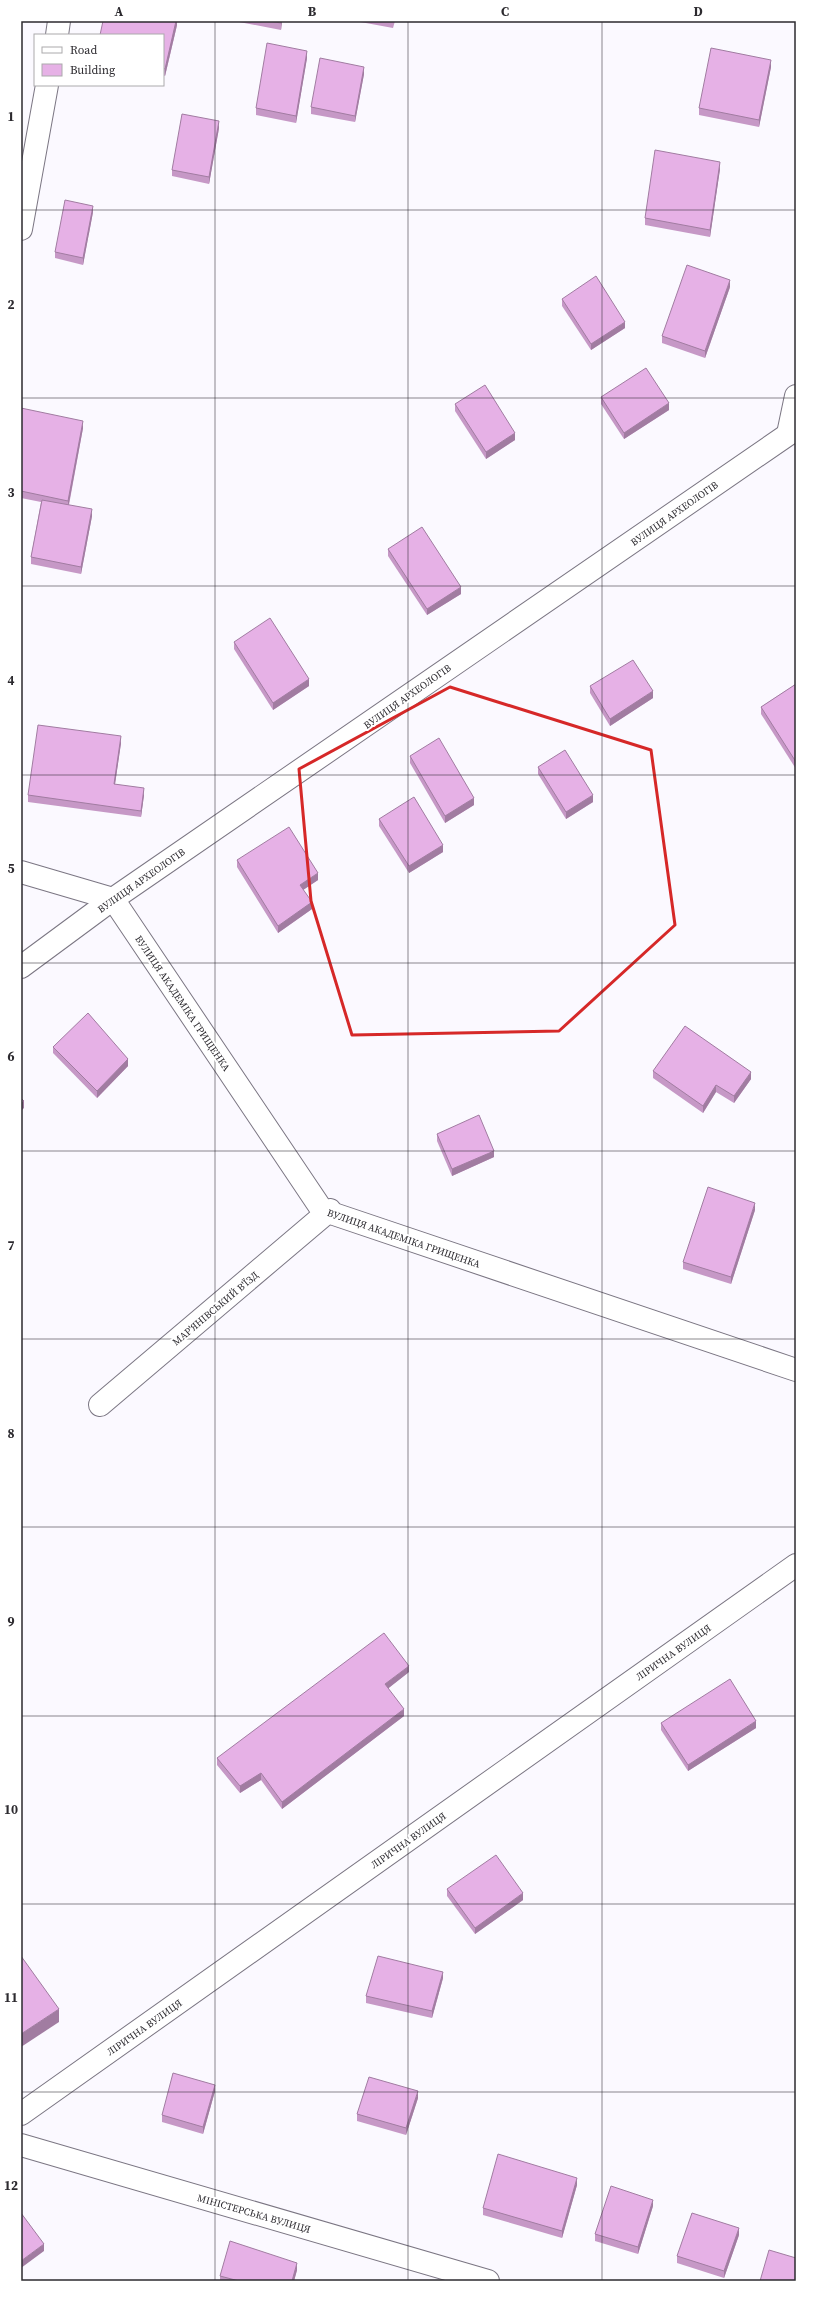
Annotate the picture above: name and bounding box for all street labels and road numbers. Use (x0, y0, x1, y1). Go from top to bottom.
street label: ВУЛИЦЯ АРХЕОЛОГІВ (628, 478, 721, 549)
street label: ВУЛИЦЯ АРХЕОЛОГІВ (361, 661, 454, 732)
street label: ВУЛИЦЯ АРХЕОЛОГІВ (95, 845, 188, 916)
street label: ВУЛИЦЯ АКАДЕМІКА ГРИЩЕНКА (132, 933, 233, 1074)
street label: ВУЛИЦЯ АКАДЕМІКА ГРИЩЕНКА (326, 1206, 482, 1271)
street label: МАР'ЯНІВСЬКИЙ В'ЇЗД (170, 1268, 261, 1348)
street label: ЛІРИЧНА ВУЛИЦЯ (633, 1621, 714, 1683)
street label: ЛІРИЧНА ВУЛИЦЯ (368, 1809, 449, 1871)
street label: ЛІРИЧНА ВУЛИЦЯ (104, 1996, 185, 2058)
street label: МІНІСТЕРСЬКА ВУЛИЦЯ (196, 2191, 313, 2236)

